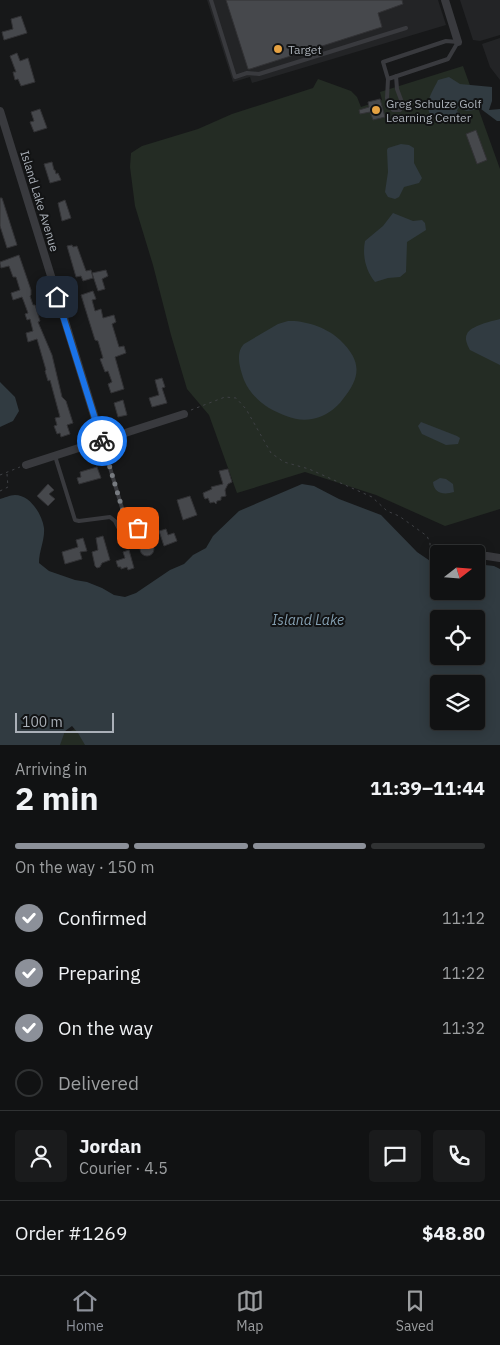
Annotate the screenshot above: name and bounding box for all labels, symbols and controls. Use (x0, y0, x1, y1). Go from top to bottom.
place label: Target (288, 42, 322, 57)
marker: Target (272, 43, 284, 55)
place label: Greg Schulze Golf Learning Center (386, 96, 482, 125)
marker: Greg Schulze Golf Learning Center (370, 104, 382, 116)
street label: Island Lake Avenue (17, 149, 63, 254)
pin (36, 276, 78, 318)
icon: home (43, 283, 71, 311)
courier (77, 416, 127, 466)
icon: bike (88, 427, 116, 455)
pin (117, 507, 159, 549)
icon: bag (124, 514, 152, 542)
north arrow (430, 545, 485, 600)
map controls (430, 545, 485, 730)
button: locate (430, 610, 485, 665)
water label: Island Lake (272, 611, 344, 629)
button: layers (430, 675, 485, 730)
scale bar (15, 710, 114, 733)
text: 100 m (22, 713, 63, 731)
text: Arriving in (15, 759, 87, 779)
text: 11:39–11:44 (370, 776, 485, 800)
text: 2 min (15, 777, 99, 819)
text: On the way · 150 m (15, 857, 154, 877)
icon: check (15, 904, 43, 932)
text: Confirmed (58, 906, 147, 930)
text: 11:12 (442, 908, 485, 928)
icon: check (15, 959, 43, 987)
text: Preparing (58, 961, 140, 985)
text: 11:22 (442, 963, 485, 983)
icon: check (15, 1014, 43, 1042)
text: On the way (58, 1016, 153, 1040)
text: 11:32 (442, 1018, 485, 1038)
text: Delivered (58, 1071, 139, 1095)
button: person (15, 1130, 67, 1182)
button: chat (369, 1130, 421, 1182)
button: phone (433, 1130, 485, 1182)
text: Jordan (79, 1134, 142, 1158)
text: Courier · 4.5 (79, 1158, 168, 1178)
text: Order #1269 (15, 1221, 127, 1245)
text: $48.80 (422, 1221, 485, 1245)
tab: Home (66, 1287, 104, 1335)
tab: Map (236, 1287, 264, 1335)
tab: Saved (396, 1287, 434, 1335)

